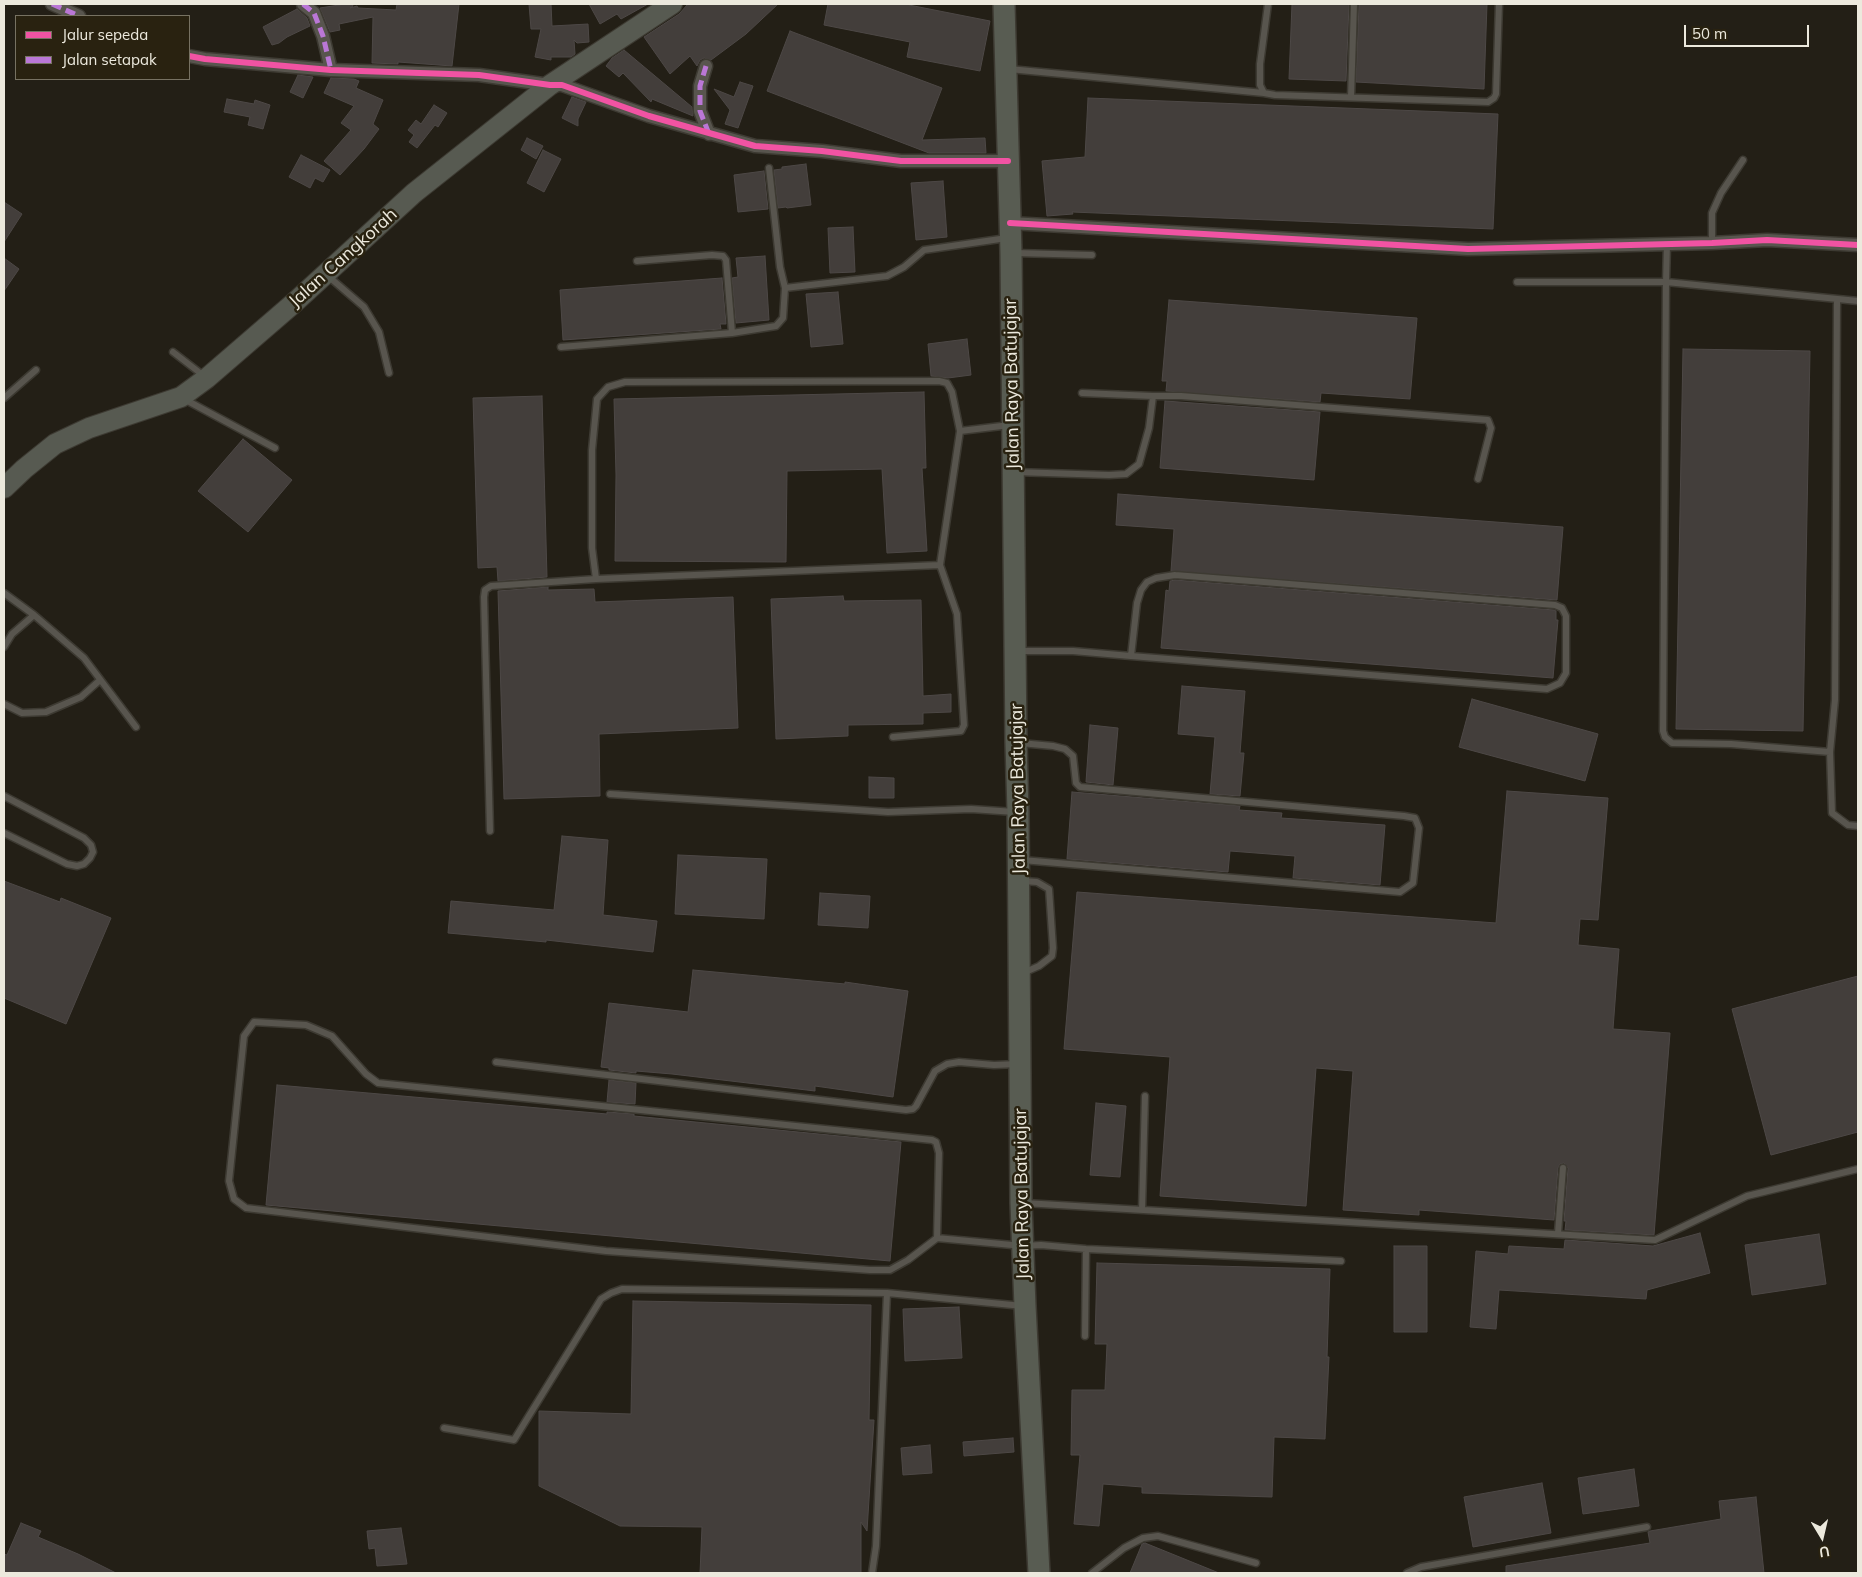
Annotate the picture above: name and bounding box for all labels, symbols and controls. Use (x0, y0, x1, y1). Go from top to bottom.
legend (15, 15, 190, 80)
scale bar (1687, 15, 1812, 47)
text: 50 m (1692, 24, 1727, 43)
text: Jalur sepeda (62, 25, 148, 44)
text: Jalan setapak (62, 50, 157, 69)
street label: Jalan Cangkorah (284, 204, 402, 312)
street label: Jalan Raya Batujajar (1000, 298, 1024, 470)
street label: Jalan Raya Batujajar (1006, 703, 1030, 875)
street label: Jalan Raya Batujajar (1010, 1108, 1034, 1280)
north arrow (1797, 1512, 1847, 1562)
text: U (1818, 1542, 1831, 1562)

